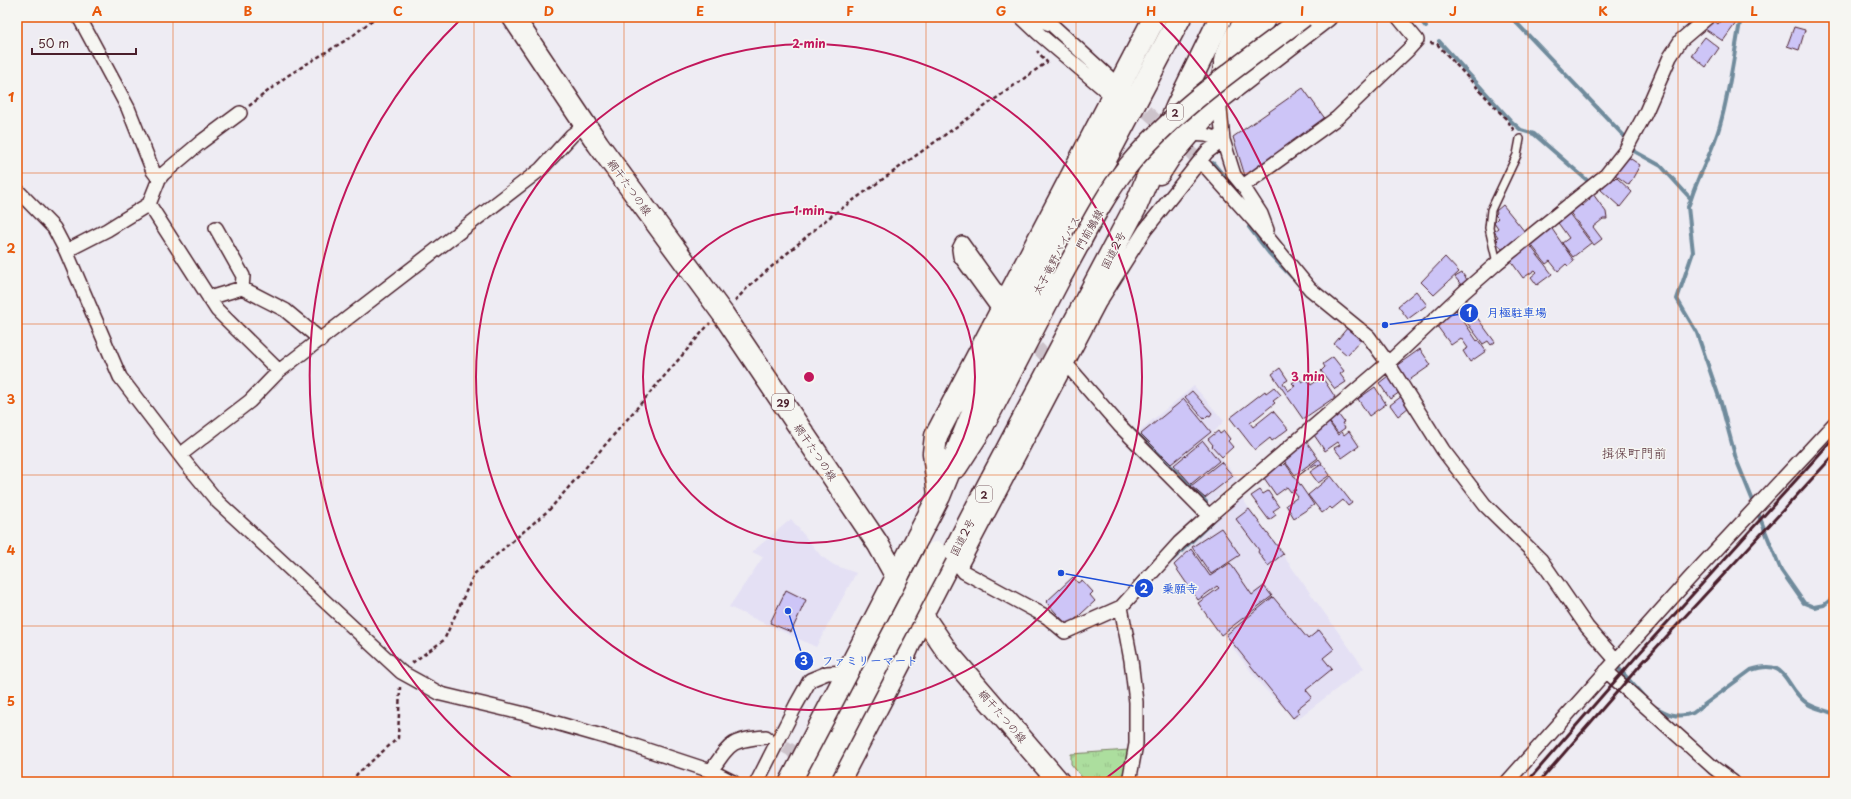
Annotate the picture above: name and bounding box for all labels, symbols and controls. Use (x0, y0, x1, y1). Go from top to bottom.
text: A (92, 1, 102, 20)
text: B (244, 1, 253, 20)
text: C (393, 1, 403, 20)
text: D (544, 1, 554, 20)
text: E (696, 1, 704, 20)
text: F (846, 1, 854, 20)
text: G (996, 1, 1006, 20)
text: H (1146, 1, 1156, 20)
text: I (1300, 1, 1304, 20)
text: J (1449, 1, 1457, 20)
text: K (1598, 1, 1608, 20)
text: L (1750, 1, 1758, 20)
scale bar (32, 30, 136, 56)
text: 50 m (38, 34, 69, 52)
text: 2 min (792, 34, 826, 52)
text: 1 (8, 87, 14, 106)
road number: 2 (1167, 104, 1183, 120)
street label: 網干たつの線 (604, 155, 656, 219)
text: 1 min (793, 201, 825, 219)
street label: 門前鵤線 (1071, 206, 1107, 252)
street label: 太子竜野バイパス (1028, 212, 1084, 298)
street label: 国道2号 (1096, 228, 1130, 272)
text: 2 (6, 238, 16, 257)
callout: 月極駐車場 (1459, 301, 1555, 325)
text: 1 (1466, 303, 1472, 321)
text: 月極駐車場 (1487, 303, 1547, 321)
text: 3 min (1291, 367, 1325, 385)
centre of rings (802, 370, 816, 384)
text: 3 (7, 389, 16, 408)
road number: 29 (772, 394, 794, 410)
street label: 網干たつの線 (790, 420, 842, 484)
district label: 揖保町門前 (1601, 443, 1667, 462)
road number: 2 (976, 486, 992, 502)
street label: 国道2号 (945, 515, 979, 559)
text: 4 (7, 540, 16, 559)
callout: 乗願寺 (1134, 576, 1206, 600)
text: 2 (1140, 579, 1149, 597)
text: 乗願寺 (1162, 579, 1198, 597)
callout: ファミリーマート (794, 649, 926, 673)
text: 3 (800, 651, 808, 669)
text: ファミリーマート (822, 651, 918, 669)
street label: 網干たつの線 (975, 686, 1031, 746)
text: 5 (7, 691, 15, 710)

